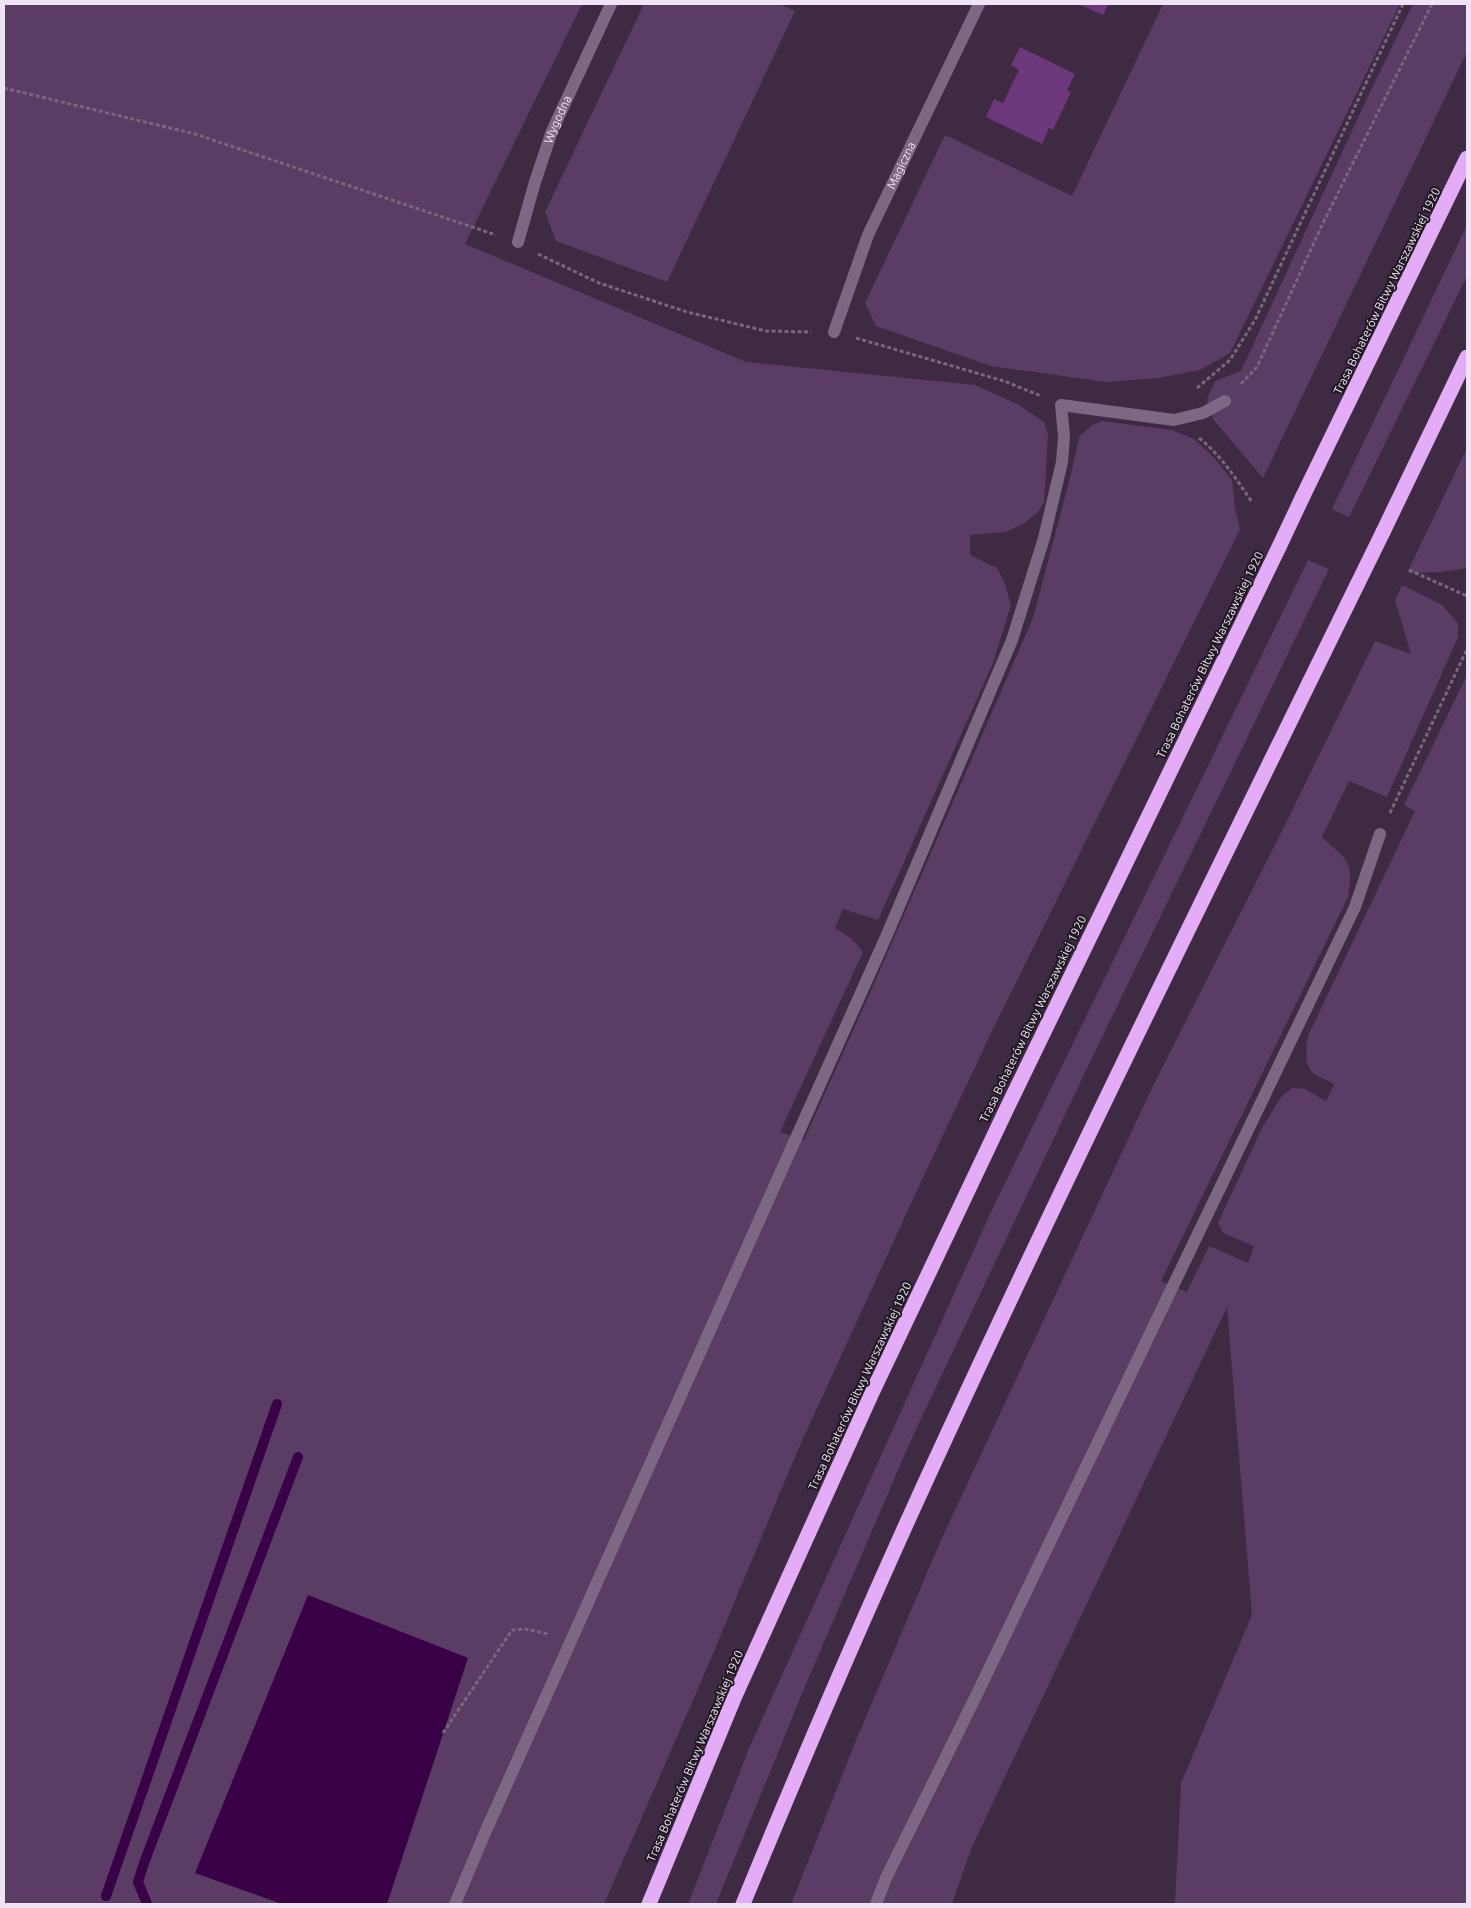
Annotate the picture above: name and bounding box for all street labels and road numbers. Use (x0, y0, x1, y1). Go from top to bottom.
street label: Wygodna (541, 93, 574, 145)
street label: Magiczna (884, 140, 918, 191)
street label: Trasa Bohaterów Bitwy Warszawskiej 1920 (1331, 185, 1443, 396)
street label: Trasa Bohaterów Bitwy Warszawskiej 1920 (1154, 549, 1266, 760)
street label: Trasa Bohaterów Bitwy Warszawskiej 1920 (977, 913, 1089, 1124)
street label: Trasa Bohaterów Bitwy Warszawskiej 1920 (805, 1279, 914, 1492)
street label: Trasa Bohaterów Bitwy Warszawskiej 1920 (644, 1648, 745, 1863)

